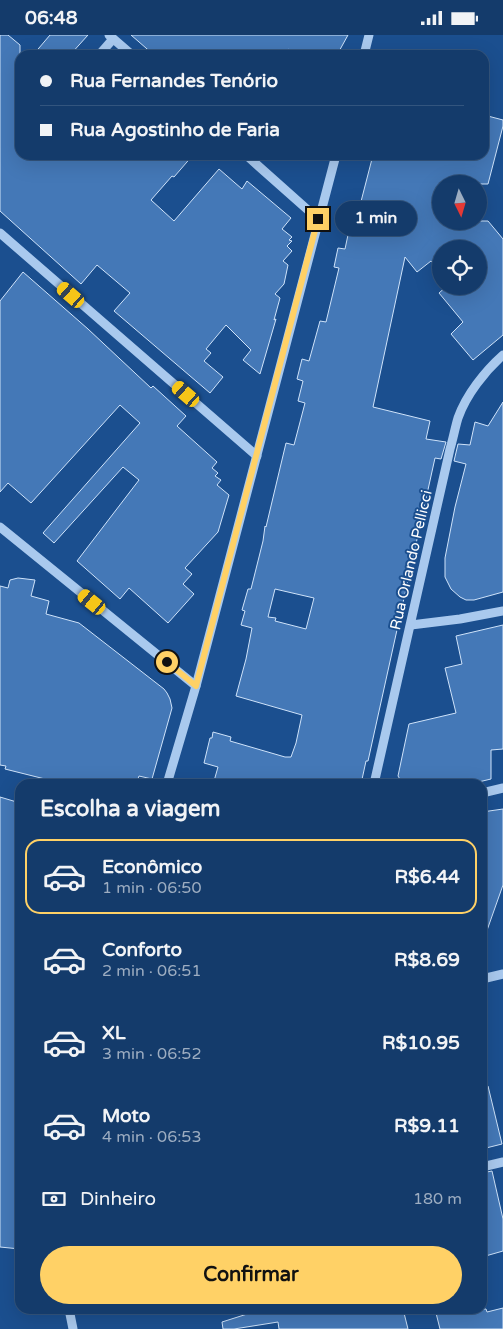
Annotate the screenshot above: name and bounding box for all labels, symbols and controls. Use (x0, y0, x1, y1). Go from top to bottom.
text: 06:48 (25, 7, 78, 29)
text: Rua Fernandes Tenório (70, 70, 278, 92)
text: Rua Agostinho de Faria (70, 119, 280, 141)
north arrow (432, 175, 488, 230)
map controls (432, 175, 487, 295)
callout: 1 min (336, 201, 418, 237)
route end (307, 208, 329, 230)
text: 1 min (355, 208, 397, 228)
button: locate (432, 240, 487, 295)
car (54, 279, 87, 311)
car (169, 378, 202, 410)
street label: Rua Orlando Pellicci (386, 488, 436, 632)
car (75, 587, 108, 617)
route start (156, 651, 178, 673)
text: Escolha a viagem (40, 796, 221, 822)
icon: car (42, 854, 87, 899)
text: Econômico (102, 856, 202, 878)
text: R$6.44 (394, 866, 460, 888)
text: 1 min · 06:50 (102, 878, 201, 898)
icon: car (42, 937, 87, 982)
text: Conforto (102, 939, 182, 961)
text: R$8.69 (394, 949, 460, 971)
text: 2 min · 06:51 (102, 961, 201, 981)
icon: car (42, 1020, 87, 1065)
text: XL (102, 1022, 126, 1044)
text: R$10.95 (382, 1032, 460, 1054)
text: 3 min · 06:52 (102, 1044, 201, 1064)
icon: car (42, 1103, 87, 1148)
text: Moto (102, 1105, 150, 1127)
text: R$9.11 (394, 1115, 460, 1137)
text: 4 min · 06:53 (102, 1127, 201, 1147)
icon: cash (40, 1185, 68, 1213)
text: Dinheiro (80, 1188, 156, 1210)
text: 180 m (413, 1189, 462, 1209)
button: Confirmar (40, 1246, 462, 1304)

